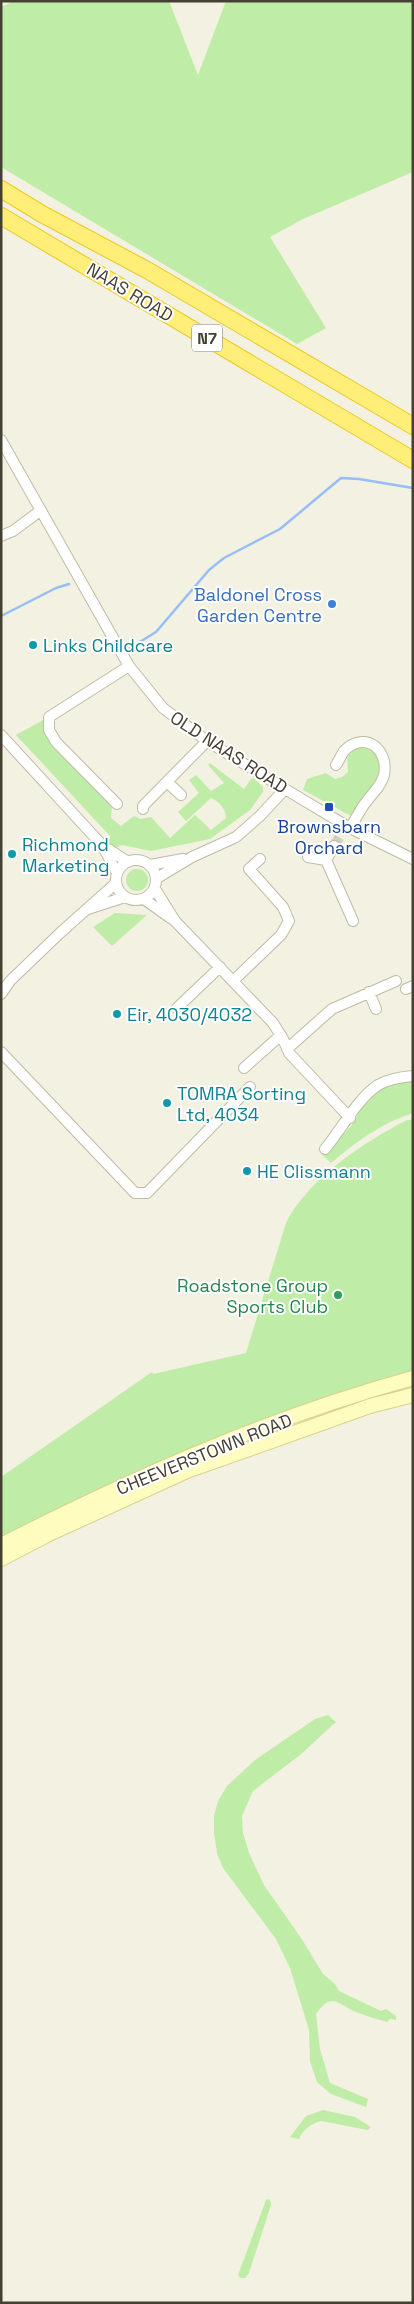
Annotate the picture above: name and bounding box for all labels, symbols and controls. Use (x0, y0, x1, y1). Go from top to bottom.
street label: NAAS ROAD (83, 257, 177, 327)
road number: N7 (192, 324, 222, 352)
place label: Baldonel Cross Garden Centre (194, 583, 322, 627)
marker: Baldonel Cross Garden Centre (326, 598, 338, 610)
place label: Links Childcare (43, 634, 173, 657)
marker: Links Childcare (27, 639, 39, 651)
street label: OLD NAAS ROAD (166, 706, 292, 798)
marker: Brownsbarn Orchard (323, 801, 335, 813)
place label: Brownsbarn Orchard (277, 815, 381, 859)
place label: Richmond Marketing (22, 833, 110, 877)
marker: Richmond Marketing (6, 848, 18, 860)
place label: Eir, 4030/4032 (127, 1003, 252, 1026)
marker: Eir, 4030/4032 (111, 1008, 123, 1020)
place label: TOMRA Sorting Ltd, 4034 (177, 1082, 306, 1126)
marker: TOMRA Sorting Ltd, 4034 (161, 1097, 173, 1109)
place label: HE Clissmann (257, 1160, 371, 1183)
marker: HE Clissmann (241, 1165, 253, 1177)
place label: Roadstone Group Sports Club (177, 1274, 328, 1318)
marker: Roadstone Group Sports Club (332, 1289, 344, 1301)
street label: CHEEVERSTOWN ROAD (113, 1408, 295, 1500)

